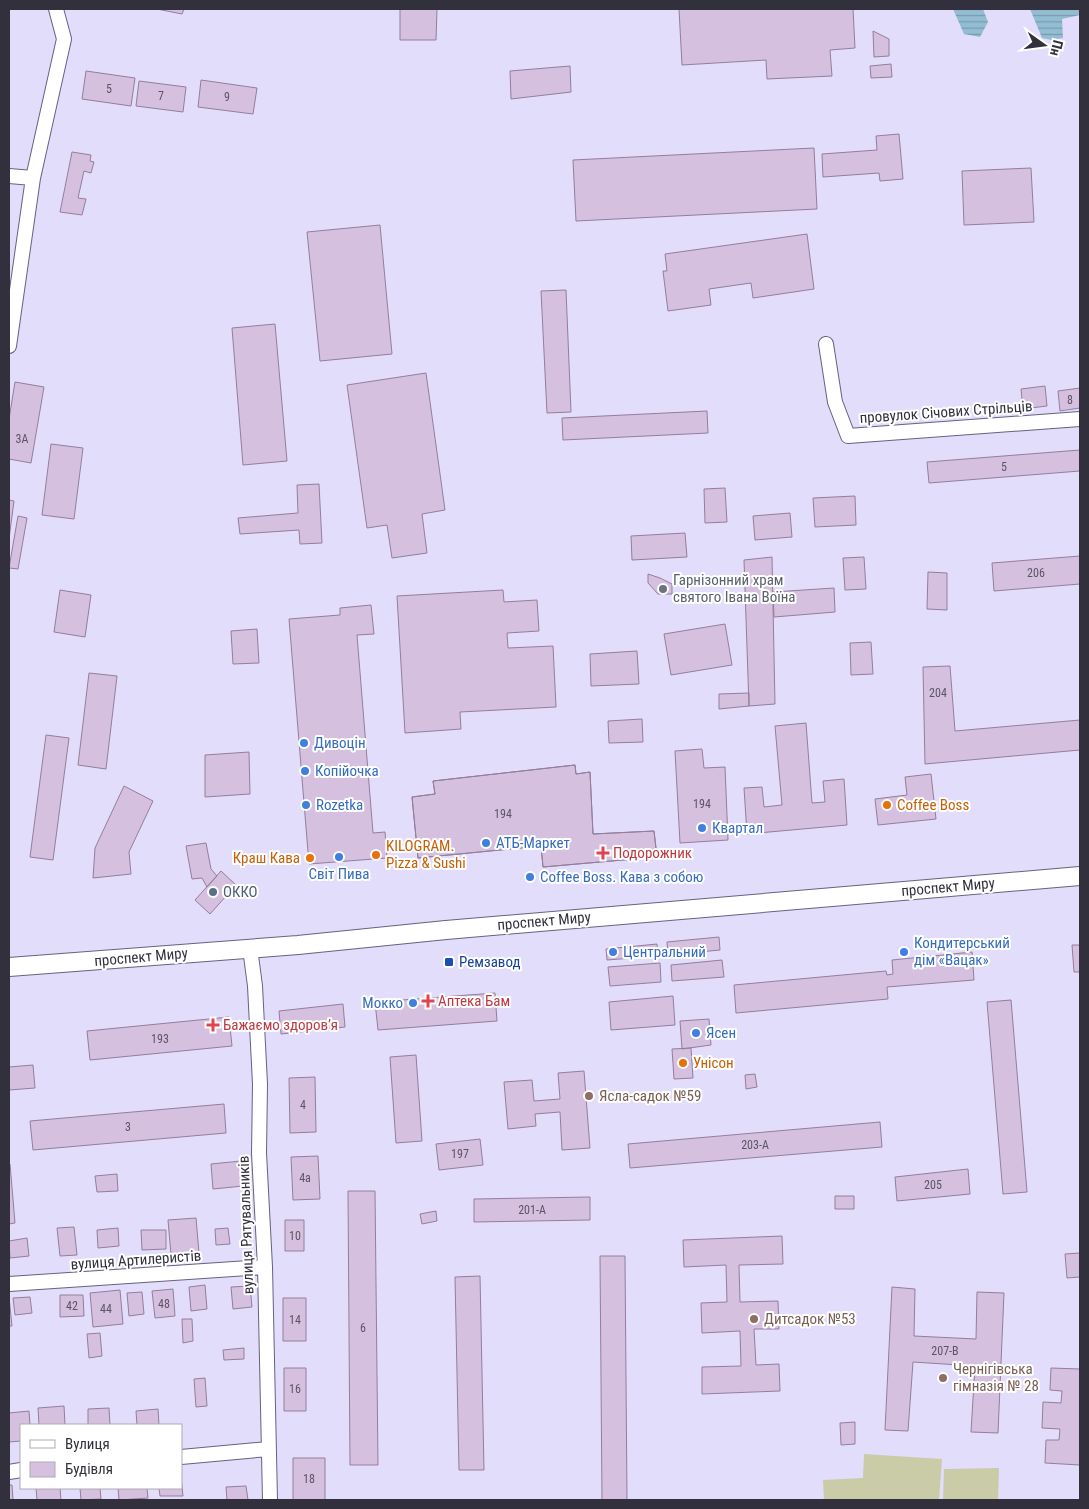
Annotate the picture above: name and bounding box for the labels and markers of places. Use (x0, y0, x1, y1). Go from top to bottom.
place label: Гарнізонний храм святого Івана Воїна (673, 571, 796, 606)
marker: Гарнізонний храм святого Івана Воїна (657, 583, 669, 595)
place label: Дивоцін (314, 734, 366, 752)
marker: Дивоцін (298, 737, 310, 749)
place label: Копійочка (315, 762, 379, 780)
marker: Копійочка (299, 765, 311, 777)
place label: Rozetka (316, 796, 363, 814)
place label: Coffee Boss (897, 796, 969, 814)
marker: Rozetka (300, 799, 312, 811)
marker: Coffee Boss (881, 799, 893, 811)
place label: Квартал (712, 819, 763, 837)
marker: Квартал (696, 822, 708, 834)
place label: АТБ-Маркет (496, 834, 570, 852)
place label: KILOGRAM. Pizza & Sushi (386, 837, 466, 872)
marker: АТБ-Маркет (480, 837, 492, 849)
place label: Подорожник (613, 844, 692, 862)
marker: Подорожник (597, 847, 609, 859)
place label: Краш Кава (233, 849, 300, 867)
marker: KILOGRAM. Pizza & Sushi (370, 849, 382, 861)
marker: Світ Пива (333, 851, 345, 863)
marker: Краш Кава (304, 852, 316, 864)
place label: Світ Пива (308, 865, 370, 883)
place label: Coffee Boss. Кава з собою (540, 868, 703, 886)
marker: Coffee Boss. Кава з собою (524, 871, 536, 883)
place label: ОККО (223, 883, 258, 901)
marker: ОККО (207, 886, 219, 898)
place label: Кондитерський дім «Вацак» (914, 934, 1010, 969)
place label: Центральний (623, 943, 706, 961)
marker: Центральний (607, 946, 619, 958)
marker: Кондитерський дім «Вацак» (898, 946, 910, 958)
place label: Ремзавод (459, 953, 520, 971)
marker: Ремзавод (443, 956, 455, 968)
place label: Аптека Бам (438, 992, 510, 1010)
place label: Мокко (362, 994, 403, 1012)
marker: Аптека Бам (422, 995, 434, 1007)
marker: Мокко (407, 997, 419, 1009)
place label: Бажаємо здоров’я (223, 1016, 338, 1034)
marker: Бажаємо здоров’я (207, 1019, 219, 1031)
place label: Ясен (706, 1024, 736, 1042)
marker: Ясен (690, 1027, 702, 1039)
place label: Унісон (693, 1054, 734, 1072)
marker: Унісон (677, 1057, 689, 1069)
place label: Ясла-садок №59 (599, 1087, 701, 1105)
marker: Ясла-садок №59 (583, 1090, 595, 1102)
place label: Дитсадок №53 (764, 1310, 856, 1328)
marker: Дитсадок №53 (748, 1313, 760, 1325)
place label: Чернігівська гімназія № 28 (953, 1360, 1039, 1395)
marker: Чернігівська гімназія № 28 (937, 1372, 949, 1384)

